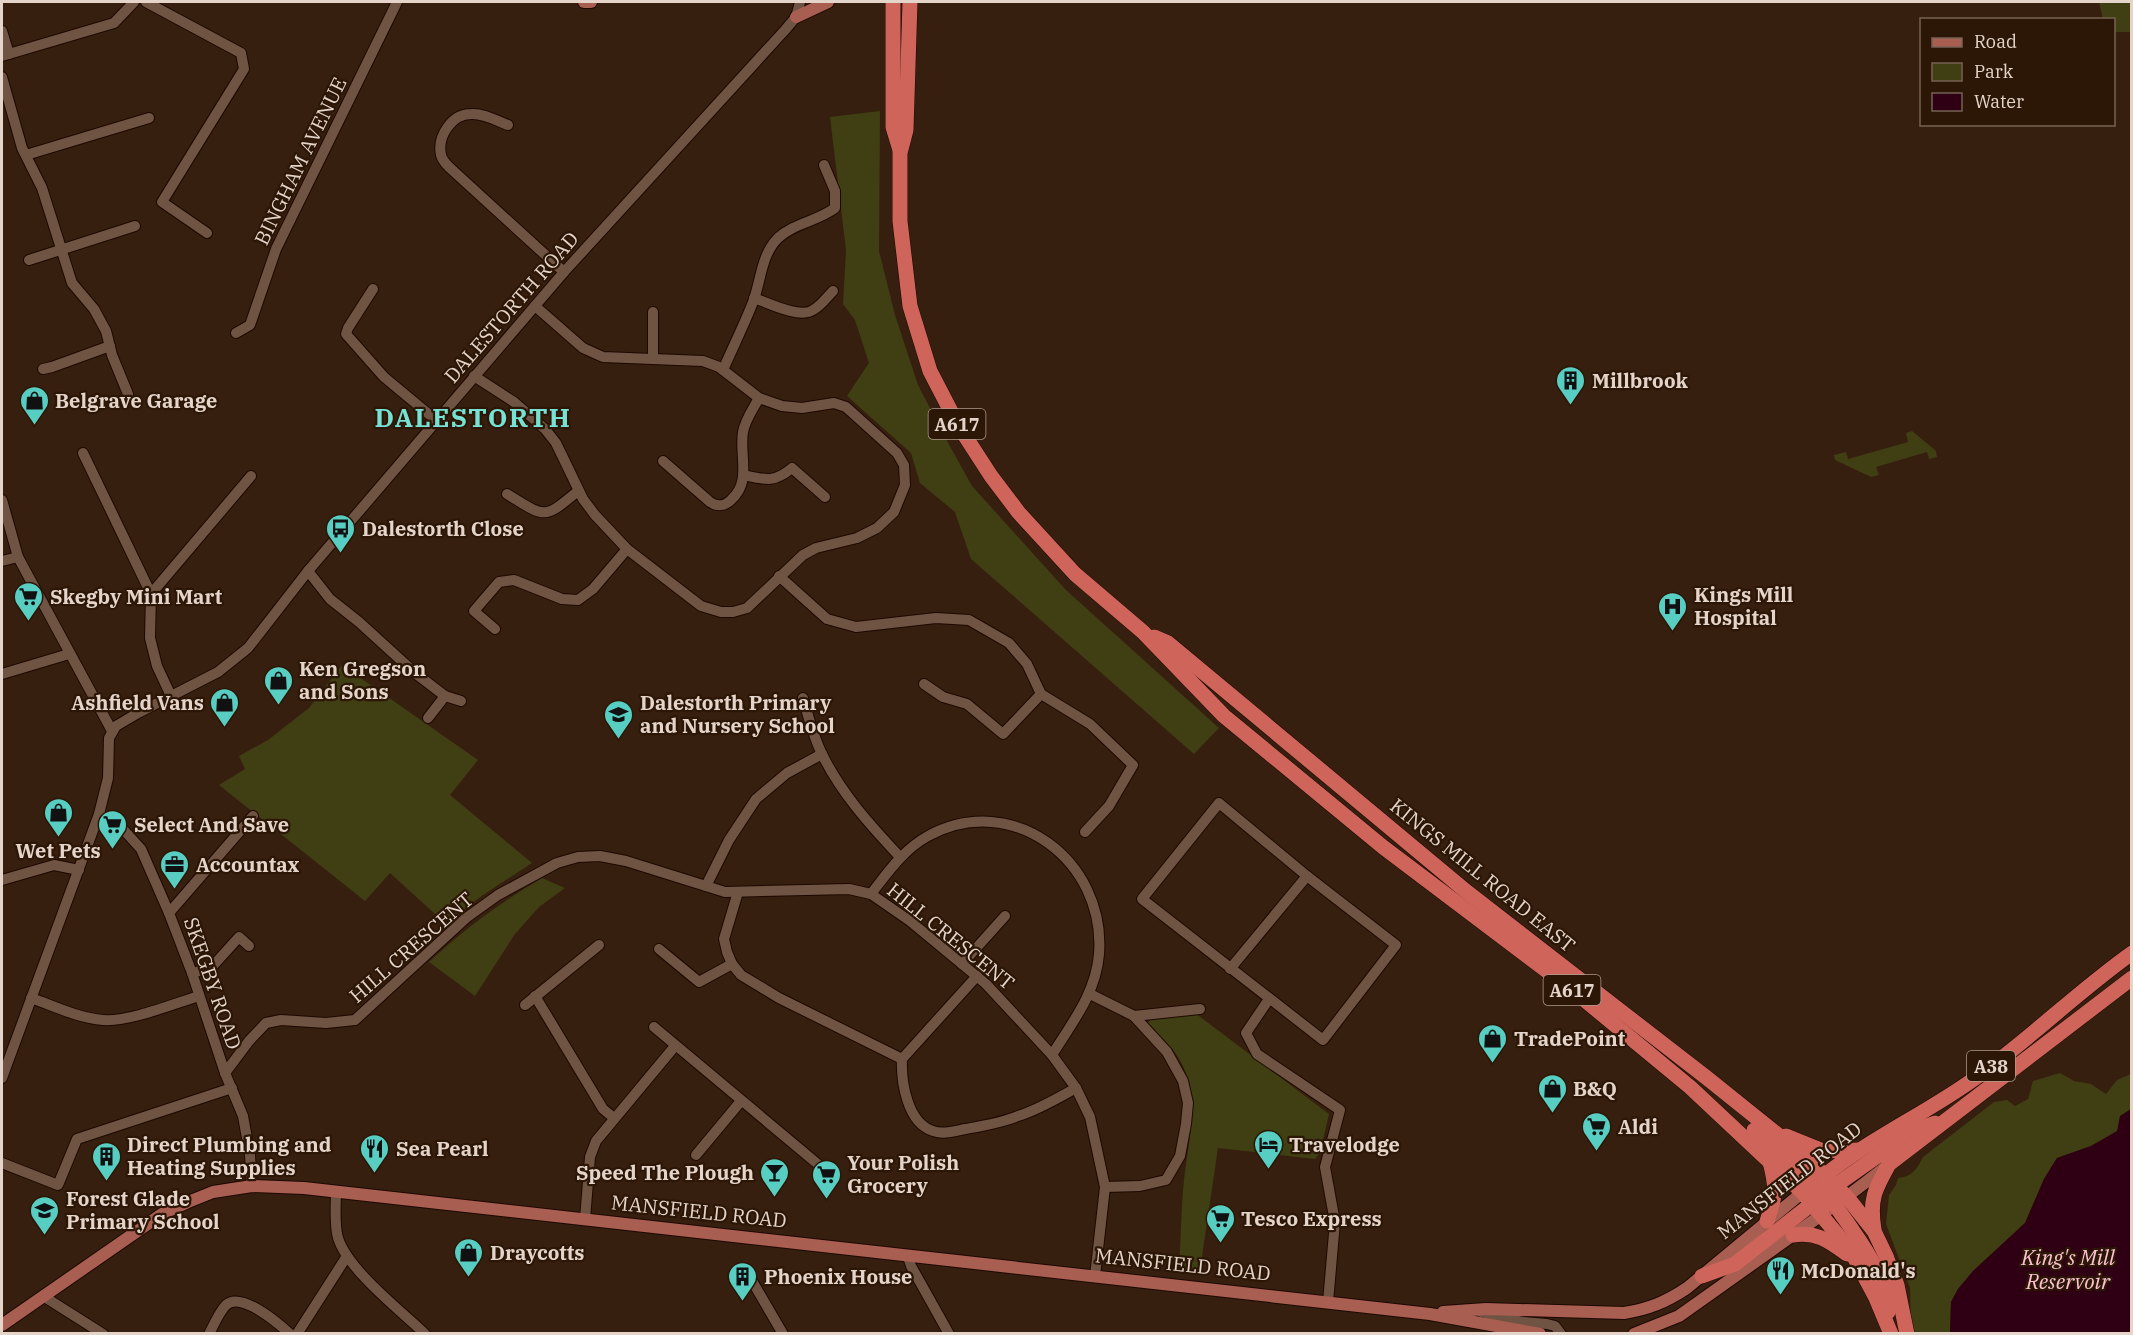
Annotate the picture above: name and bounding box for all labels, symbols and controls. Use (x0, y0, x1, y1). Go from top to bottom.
legend (1920, 18, 2115, 126)
text: Road (1974, 30, 2017, 53)
text: Park (1974, 60, 2014, 83)
street label: BINGHAM AVENUE (248, 73, 352, 249)
text: Water (1974, 90, 2024, 113)
street label: DALESTORTH ROAD (438, 226, 584, 388)
building icon: Millbrook (1555, 364, 1587, 406)
place label: Millbrook (1592, 367, 1689, 394)
shop icon: Belgrave Garage (18, 384, 50, 426)
place label: Belgrave Garage (55, 387, 217, 414)
district label: DALESTORTH (375, 400, 571, 434)
road number: A617 (928, 409, 986, 439)
bus stop icon: Dalestorth Close (325, 512, 357, 554)
place label: Dalestorth Close (362, 515, 524, 542)
supermarket icon: Skegby Mini Mart (13, 580, 45, 622)
place label: Kings Mill Hospital (1694, 581, 1793, 631)
place label: Skegby Mini Mart (50, 583, 223, 610)
hospital icon: Kings Mill Hospital (1657, 590, 1689, 632)
place label: Ken Gregson and Sons (299, 655, 426, 705)
shop icon: Ken Gregson and Sons (262, 664, 294, 706)
shop icon: Ashfield Vans (209, 686, 241, 728)
place label: Ashfield Vans (71, 689, 204, 716)
place label: Dalestorth Primary and Nursery School (640, 689, 835, 739)
school or university icon: Dalestorth Primary and Nursery School (603, 698, 635, 740)
street label: KINGS MILL ROAD EAST (1385, 792, 1581, 958)
shop icon: Wet Pets (42, 796, 74, 838)
supermarket icon: Select And Save (97, 808, 129, 850)
place label: Select And Save (134, 811, 289, 838)
place label: Wet Pets (15, 837, 101, 864)
office icon: Accountax (159, 848, 191, 890)
place label: Accountax (196, 851, 300, 878)
street label: HILL CRESCENT (882, 876, 1020, 996)
street label: HILL CRESCENT (343, 885, 479, 1009)
street label: SKEGBY ROAD (178, 913, 248, 1053)
road number: A617 (1544, 975, 1600, 1005)
shop icon: TradePoint (1477, 1022, 1509, 1064)
place label: TradePoint (1514, 1025, 1626, 1052)
road number: A38 (1967, 1051, 2015, 1081)
shop icon: B&Q (1536, 1072, 1568, 1114)
place label: B&Q (1573, 1075, 1617, 1102)
supermarket icon: Aldi (1581, 1110, 1613, 1152)
place label: Aldi (1618, 1113, 1658, 1140)
street label: MANSFIELD ROAD (1711, 1115, 1867, 1245)
hotel icon: Travelodge (1252, 1128, 1284, 1170)
place label: Direct Plumbing and Heating Supplies (127, 1131, 332, 1181)
place label: Travelodge (1289, 1131, 1400, 1158)
restaurant icon: Sea Pearl (359, 1132, 391, 1174)
place label: Sea Pearl (396, 1135, 489, 1162)
building icon: Direct Plumbing and Heating Supplies (90, 1140, 122, 1182)
place label: Your Polish Grocery (847, 1149, 959, 1199)
bar icon: Speed The Plough (759, 1156, 791, 1198)
supermarket icon: Your Polish Grocery (810, 1158, 842, 1200)
place label: Speed The Plough (576, 1159, 754, 1186)
place label: Forest Glade Primary School (66, 1185, 220, 1235)
street label: MANSFIELD ROAD (610, 1188, 788, 1234)
school or university icon: Forest Glade Primary School (29, 1194, 61, 1236)
supermarket icon: Tesco Express (1204, 1202, 1236, 1244)
place label: Tesco Express (1241, 1205, 1382, 1232)
shop icon: Draycotts (453, 1236, 485, 1278)
place label: Draycotts (490, 1239, 584, 1266)
street label: MANSFIELD ROAD (1094, 1241, 1272, 1287)
water label: King's Mill Reservoir (2020, 1243, 2116, 1295)
restaurant icon: McDonald's (1764, 1254, 1796, 1296)
place label: McDonald's (1801, 1257, 1916, 1284)
building icon: Phoenix House (727, 1260, 759, 1302)
place label: Phoenix House (764, 1263, 912, 1290)

